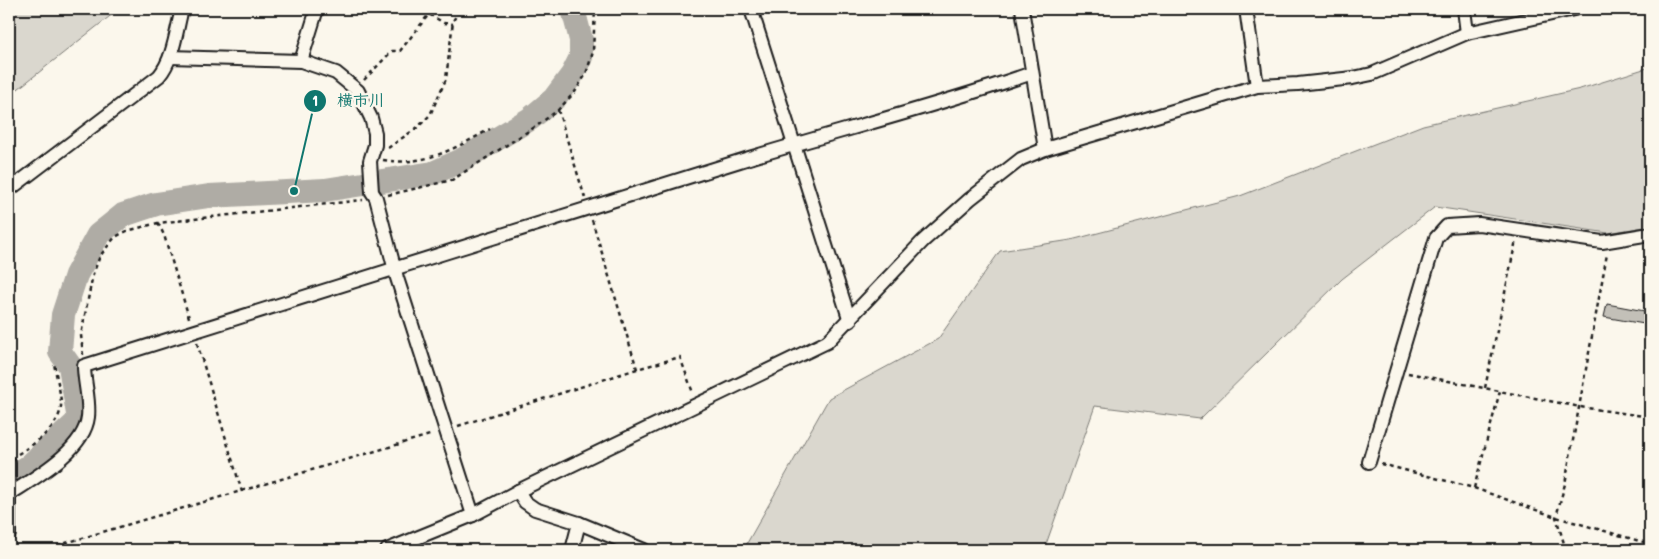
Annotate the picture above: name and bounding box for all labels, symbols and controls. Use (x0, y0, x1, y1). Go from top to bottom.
callout: 横市川 (302, 85, 395, 116)
text: 横市川 (337, 89, 385, 110)
text: 1 (312, 90, 318, 110)

